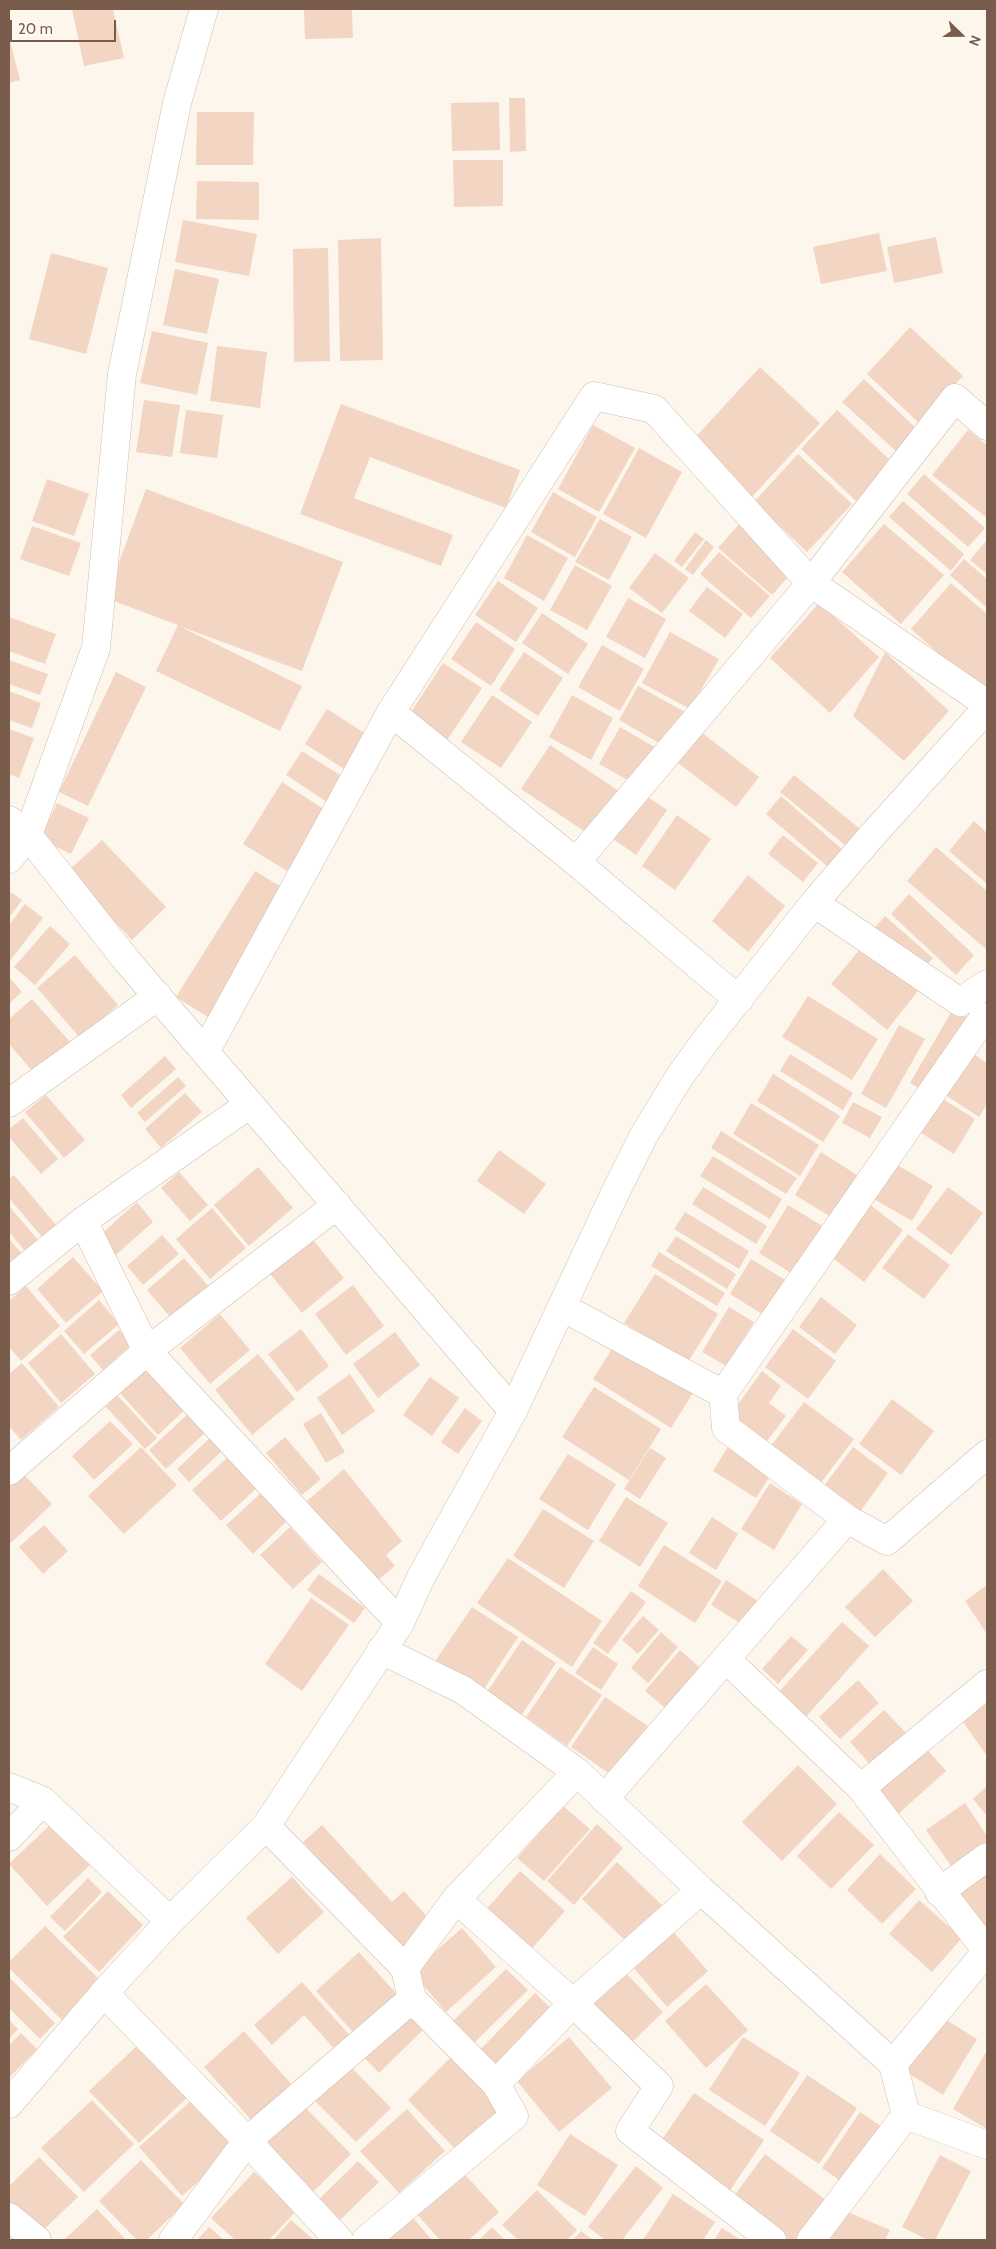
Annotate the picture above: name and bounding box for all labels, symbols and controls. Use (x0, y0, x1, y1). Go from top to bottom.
scale bar (12, 10, 119, 42)
north arrow (936, 10, 986, 60)
text: 20 m (18, 20, 53, 38)
text: N (965, 33, 985, 49)

